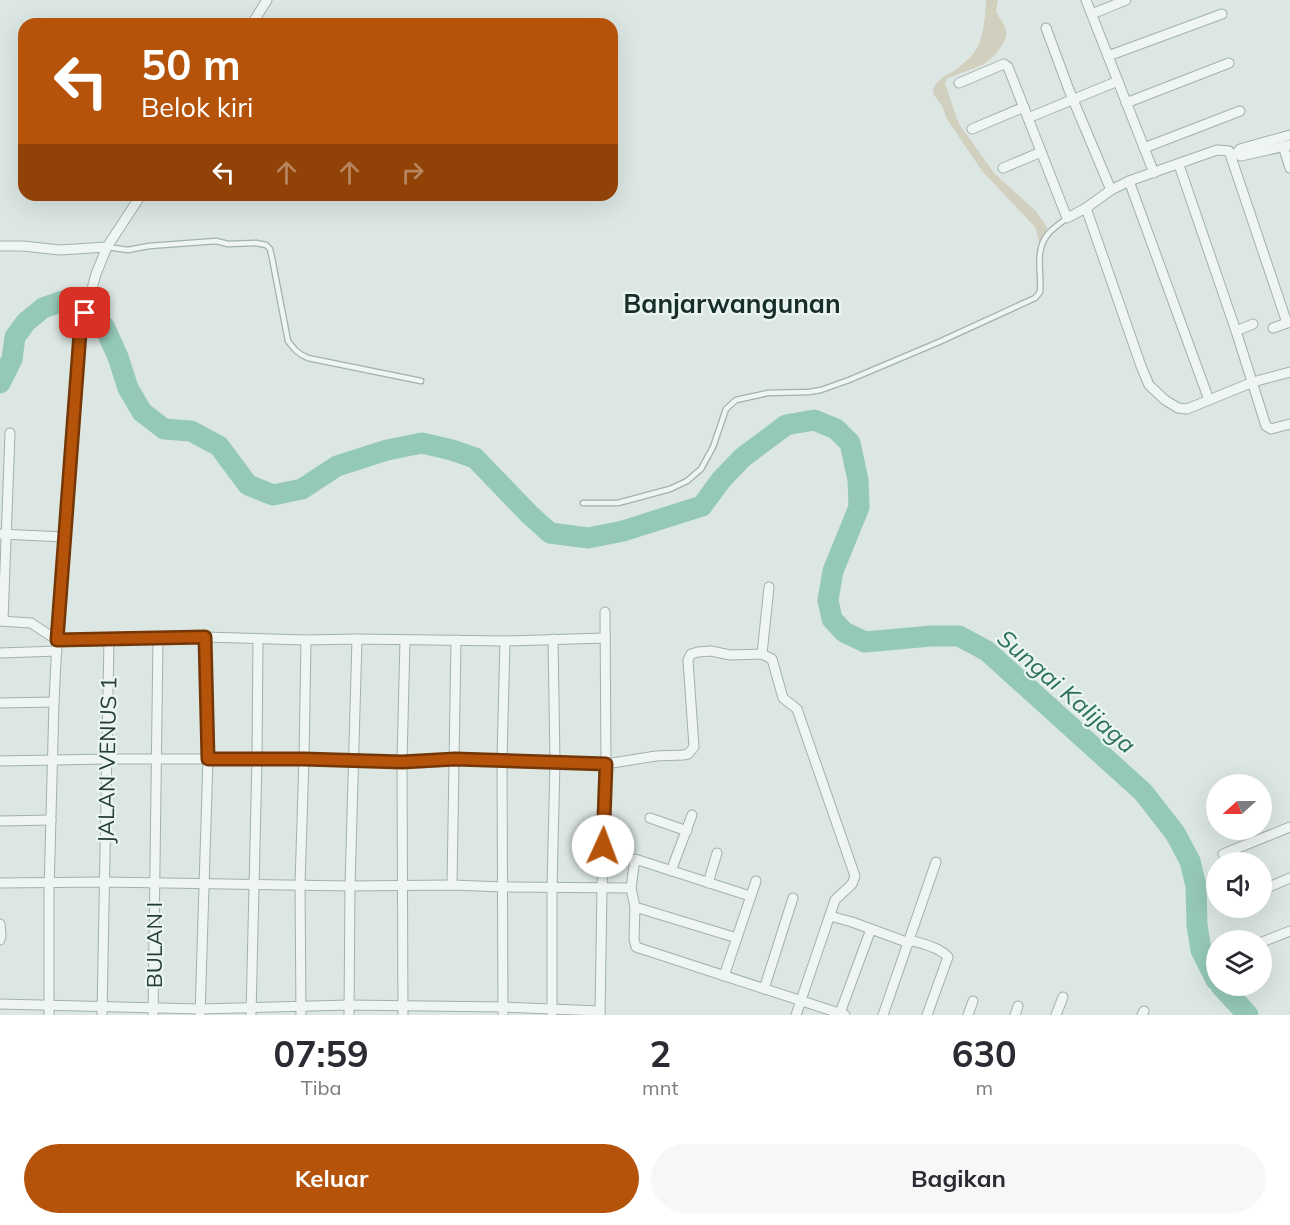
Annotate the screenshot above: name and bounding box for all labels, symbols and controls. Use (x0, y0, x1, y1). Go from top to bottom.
text: 50 m (141, 38, 241, 91)
icon: left (42, 42, 120, 120)
text: Belok kiri (141, 90, 253, 124)
icon: left (207, 156, 240, 189)
icon: ahead (270, 156, 303, 189)
icon: ahead (333, 156, 366, 189)
icon: right (396, 156, 429, 189)
pin (59, 287, 110, 338)
district label: Banjarwangunan (623, 287, 841, 320)
icon: arrive (68, 296, 101, 329)
water label: Sungai Kalijaga (992, 623, 1142, 759)
street label: JALAN VENUS 1 (92, 676, 122, 844)
north arrow (1206, 774, 1272, 840)
map controls (1206, 774, 1272, 996)
position arrow (571, 814, 635, 878)
button: sound (1206, 852, 1272, 918)
street label: BULAN I (140, 902, 168, 988)
button: layers (1206, 930, 1272, 996)
text: 07:59 (273, 1031, 369, 1076)
text: 2 (649, 1031, 671, 1076)
text: 630 (952, 1031, 1017, 1076)
text: Tiba (301, 1075, 341, 1100)
text: mnt (642, 1075, 678, 1100)
text: m (975, 1075, 993, 1100)
button: Keluar (24, 1144, 639, 1213)
button: Bagikan (651, 1144, 1266, 1213)

